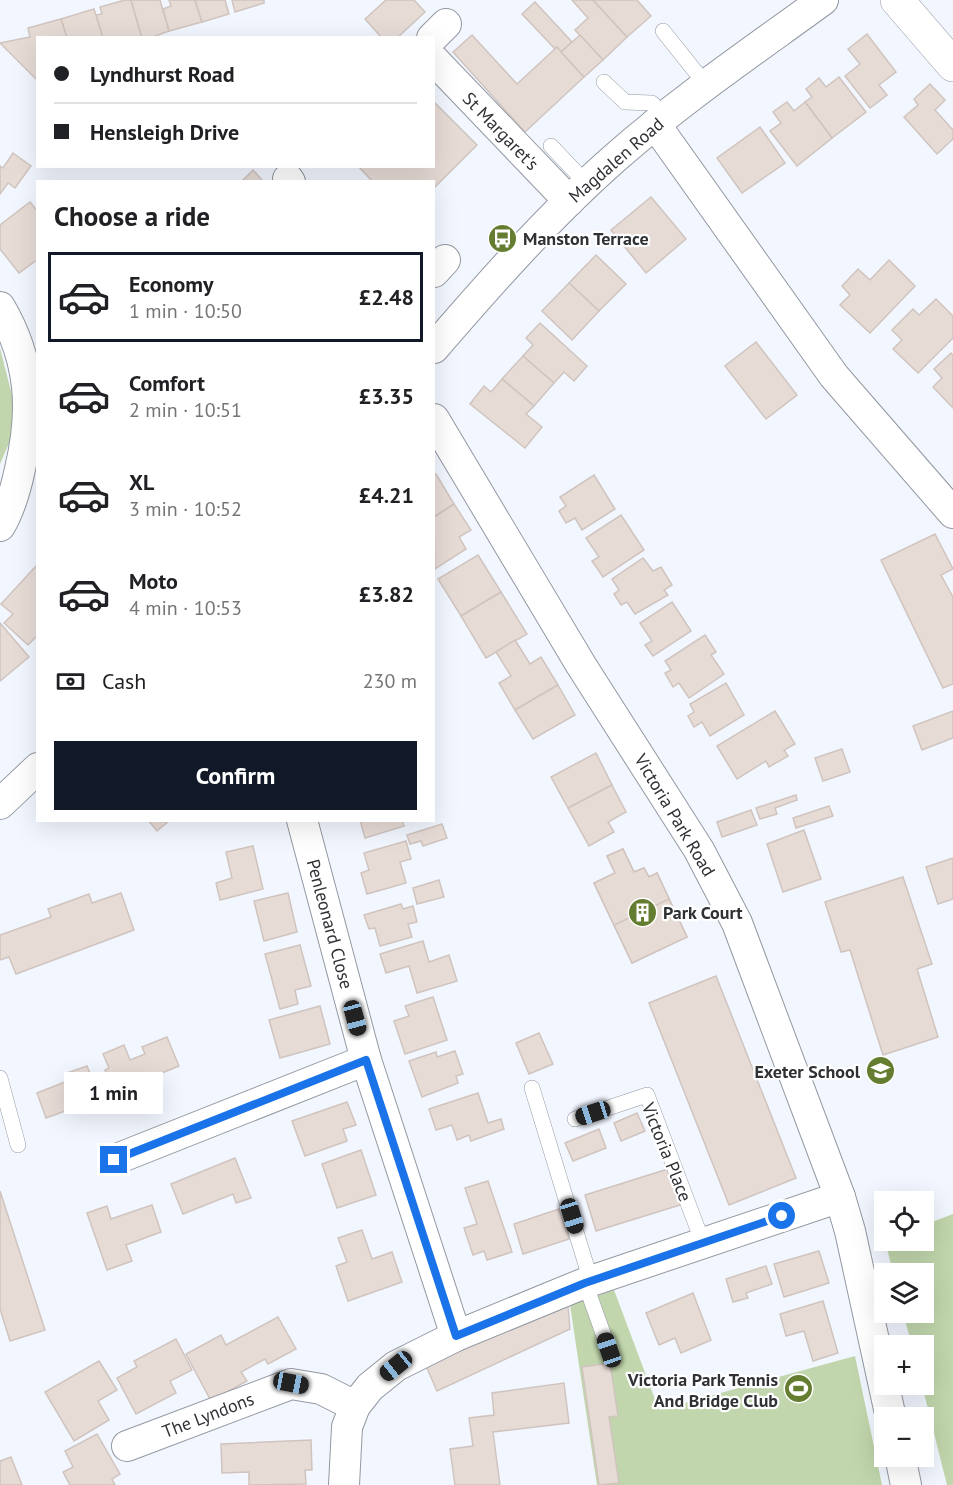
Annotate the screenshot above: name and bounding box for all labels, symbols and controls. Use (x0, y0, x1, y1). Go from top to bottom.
text: Lyndhurst Road (90, 60, 235, 88)
street label: St Margaret's (458, 87, 544, 175)
street label: Magdalen Road (564, 112, 668, 208)
text: Hensleigh Drive (90, 118, 239, 146)
text: Choose a ride (54, 199, 210, 233)
bus stop icon: Manston Terrace (486, 222, 518, 254)
place label: Manston Terrace (523, 227, 649, 250)
icon: car (57, 270, 111, 324)
text: Economy (129, 270, 213, 298)
text: £2.48 (359, 283, 414, 311)
text: 1 min · 10:50 (129, 298, 242, 324)
icon: car (57, 369, 111, 423)
text: Comfort (129, 369, 205, 397)
text: £3.35 (359, 382, 414, 410)
text: 2 min · 10:51 (129, 397, 242, 423)
icon: car (57, 468, 111, 522)
text: XL (129, 468, 154, 496)
text: £4.21 (359, 481, 414, 509)
text: 3 min · 10:52 (129, 496, 242, 522)
icon: car (57, 567, 111, 621)
text: Moto (129, 567, 178, 595)
text: £3.82 (359, 580, 414, 608)
text: 4 min · 10:53 (129, 595, 242, 621)
icon: cash (54, 665, 87, 698)
text: Cash (102, 667, 146, 695)
text: 230 m (363, 668, 417, 694)
button: Confirm (54, 741, 417, 810)
street label: Victoria Park Road (629, 749, 721, 880)
street label: Penleonard Close (302, 857, 358, 991)
building icon: Park Court (626, 896, 658, 928)
place label: Park Court (663, 901, 743, 924)
car (342, 998, 368, 1038)
school or university icon: Exeter School (865, 1055, 897, 1087)
place label: Exeter School (754, 1060, 861, 1083)
callout: 1 min (64, 1073, 164, 1115)
text: 1 min (89, 1080, 138, 1106)
street label: Victoria Place (636, 1098, 697, 1205)
car (573, 1099, 613, 1127)
route end (100, 1146, 127, 1173)
map controls (874, 1191, 934, 1467)
button: locate (874, 1191, 934, 1251)
car (558, 1196, 586, 1236)
route start (768, 1202, 795, 1229)
button: layers (874, 1263, 934, 1323)
car (595, 1330, 623, 1370)
button: + (874, 1335, 934, 1395)
car (376, 1348, 416, 1384)
place label: Victoria Park Tennis And Bridge Club (627, 1368, 778, 1412)
car (272, 1371, 310, 1395)
sports icon: Victoria Park Tennis And Bridge Club (783, 1373, 815, 1405)
street label: The Lyndons (159, 1387, 257, 1443)
button: − (874, 1407, 934, 1467)

